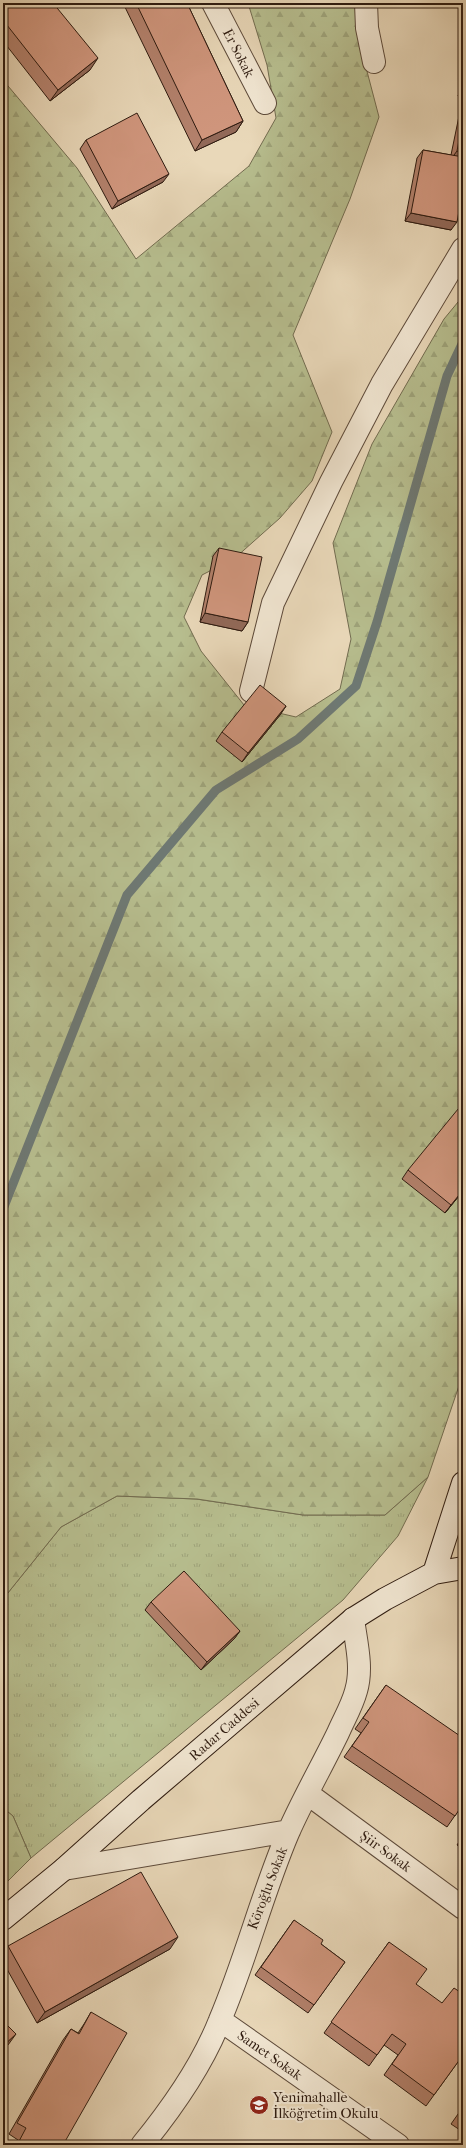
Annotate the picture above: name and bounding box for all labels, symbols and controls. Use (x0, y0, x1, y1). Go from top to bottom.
street label: Er Sokak (219, 26, 258, 81)
street label: Radar Caddesi (186, 1694, 263, 1764)
street label: Şiir Sokak (357, 1827, 415, 1876)
street label: Köroğlu Sokak (244, 1844, 291, 1932)
street label: Samet Sokak (234, 2027, 306, 2084)
place label: Yenimahalle İlköğretim Okulu (272, 2089, 378, 2122)
school or university icon: Yenimahalle İlköğretim Okulu (248, 2094, 270, 2116)

